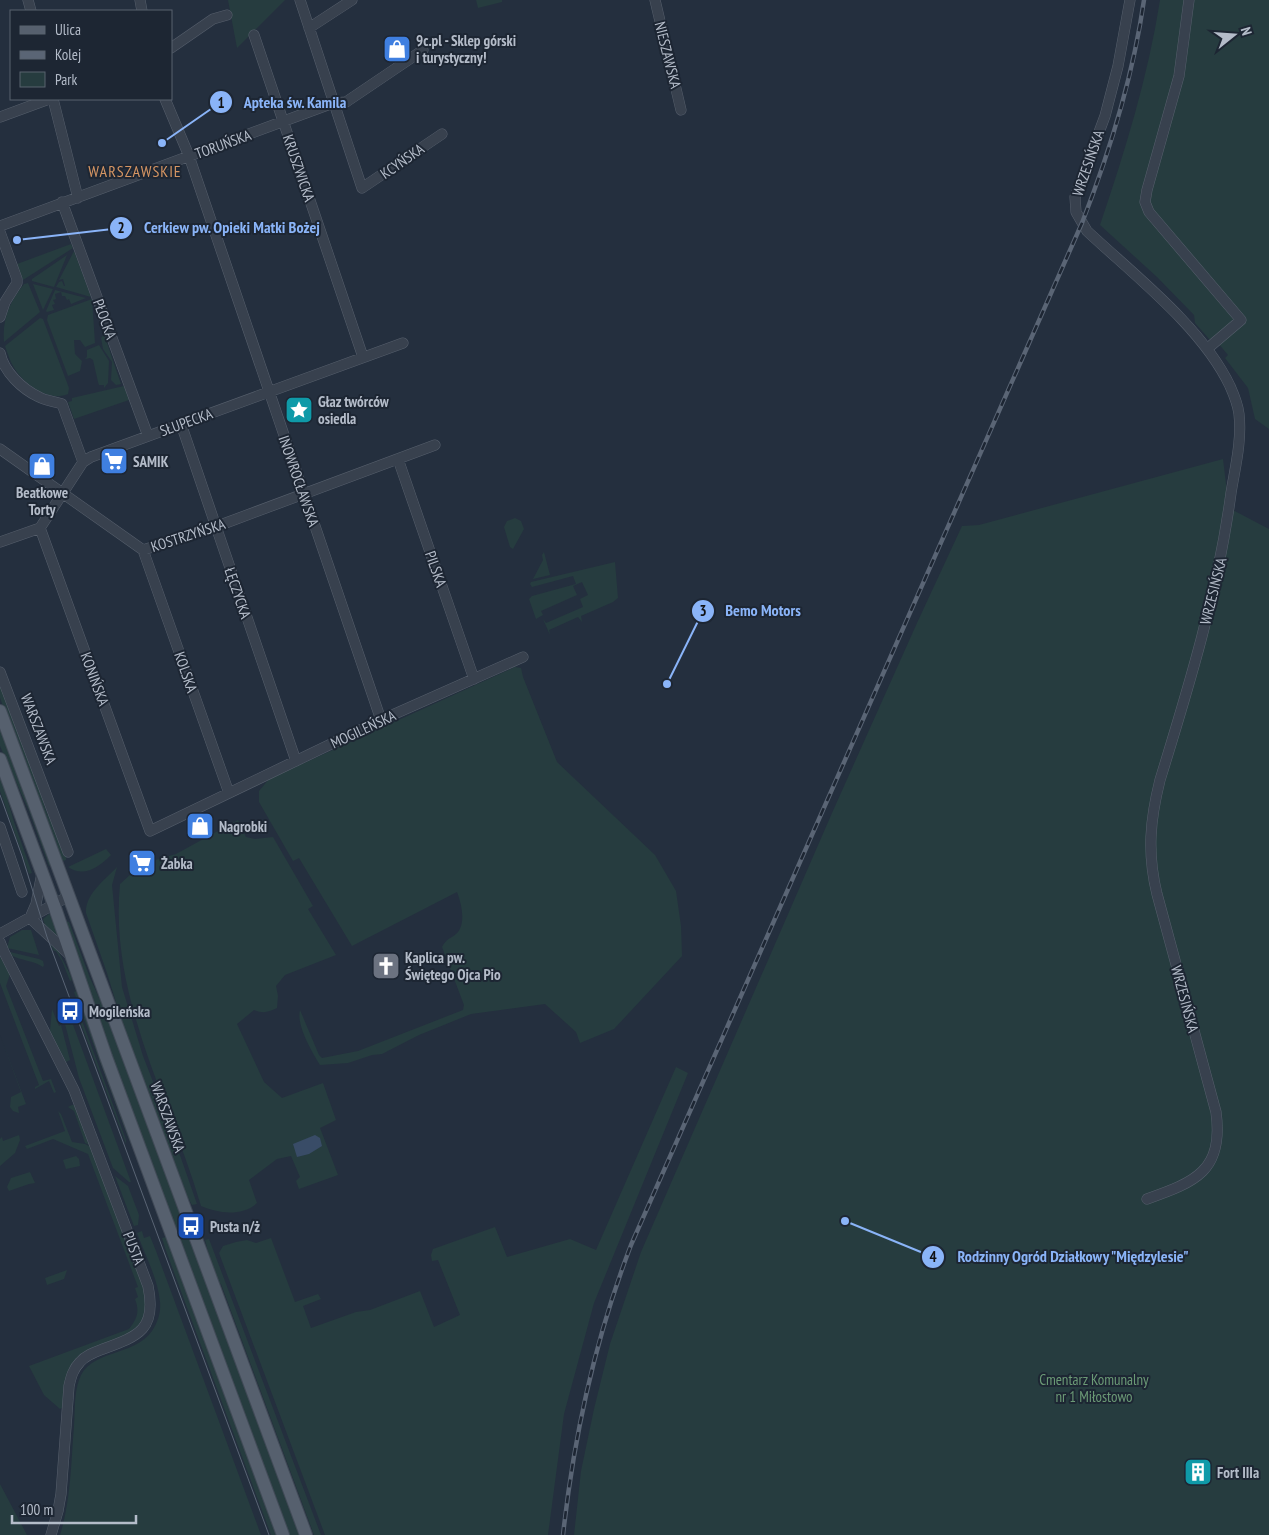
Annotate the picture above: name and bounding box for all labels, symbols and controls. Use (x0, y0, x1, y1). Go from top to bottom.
legend (10, 10, 172, 100)
north arrow (1209, 10, 1259, 60)
text: Ulica (55, 20, 81, 39)
street label: NIESZAWSKA (651, 20, 686, 91)
text: N (1237, 25, 1256, 37)
place label: 9c.pl - Sklep górski i turystyczny! (416, 31, 516, 67)
shop icon: 9c.pl - Sklep górski i turystyczny! (382, 34, 412, 64)
text: Kolej (55, 45, 81, 64)
text: Park (55, 70, 77, 89)
callout: Apteka św. Kamila (208, 87, 357, 118)
text: Apteka św. Kamila (243, 92, 347, 112)
text: 1 (217, 93, 225, 112)
street label: TORUŃSKA (192, 125, 254, 163)
street label: WRZESIŃSKA (1068, 127, 1108, 199)
street label: KRUSZWICKA (279, 132, 320, 205)
street label: KCYŃSKA (377, 139, 428, 183)
district label: WARSZAWSKIE (88, 161, 182, 181)
callout: Cerkiew pw. Opieki Matki Bożej (108, 212, 331, 243)
text: Cerkiew pw. Opieki Matki Bożej (144, 217, 320, 237)
text: 2 (117, 218, 125, 237)
street label: PŁOCKA (89, 296, 121, 343)
place label: Głaz twórców osiedla (318, 392, 390, 428)
place icon: Głaz twórców osiedla (284, 395, 314, 425)
street label: SŁUPECKA (157, 403, 216, 440)
street label: INOWROCŁAWSKA (275, 433, 324, 530)
supermarket icon: SAMIK (99, 446, 129, 476)
shop icon: Beatkowe Torty (27, 451, 57, 481)
place label: SAMIK (133, 452, 169, 471)
place label: Beatkowe Torty (16, 483, 68, 519)
street label: KOSTRZYŃSKA (148, 514, 228, 556)
street label: PILSKA (421, 548, 451, 590)
street label: WRZESIŃSKA (1195, 555, 1231, 627)
street label: ŁĘCZYCKA (220, 565, 256, 622)
callout: Bemo Motors (691, 595, 811, 626)
text: Bemo Motors (725, 600, 801, 620)
text: 3 (699, 601, 707, 620)
street label: KOLSKA (170, 649, 202, 696)
street label: KONIŃSKA (77, 650, 114, 709)
street label: WARSZAWSKA (17, 691, 61, 768)
street label: MOGILEŃSKA (327, 705, 400, 752)
shop icon: Nagrobki (185, 811, 215, 841)
place label: Nagrobki (219, 817, 267, 836)
supermarket icon: Żabka (127, 848, 157, 878)
place label: Żabka (161, 854, 193, 873)
place label: Kaplica pw. Świętego Ojca Pio (405, 948, 501, 984)
church icon: Kaplica pw. Świętego Ojca Pio (371, 951, 401, 981)
street label: WRZESIŃSKA (1167, 963, 1203, 1035)
bus stop icon: Mogileńska (55, 996, 85, 1026)
place label: Mogileńska (89, 1002, 150, 1021)
street label: WARSZAWSKA (146, 1079, 190, 1156)
bus stop icon: Pusta n/ż (176, 1211, 206, 1241)
place label: Pusta n/ż (210, 1217, 260, 1236)
street label: PUSTA (119, 1229, 149, 1268)
callout: Rodzinny Ogród Działkowy "Międzylesie" (921, 1241, 1199, 1272)
text: Rodzinny Ogród Działkowy "Międzylesie" (957, 1246, 1189, 1266)
text: 4 (929, 1247, 937, 1266)
park label: Cmentarz Komunalny nr 1 Miłostowo (1039, 1370, 1149, 1406)
building icon: Fort IIIa (1183, 1457, 1213, 1487)
place label: Fort IIIa (1217, 1463, 1259, 1482)
scale bar (12, 1492, 136, 1524)
text: 100 m (20, 1500, 53, 1519)

